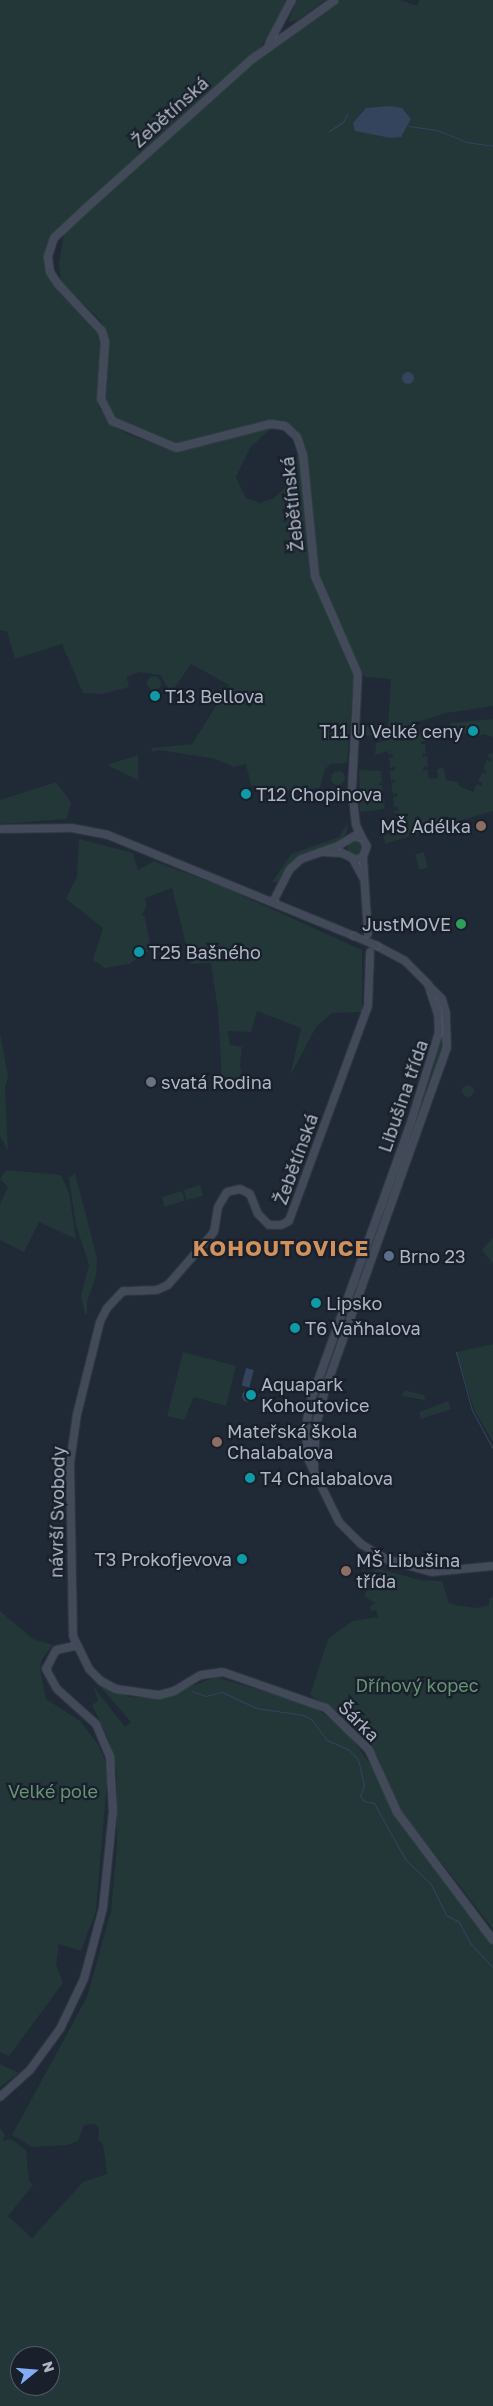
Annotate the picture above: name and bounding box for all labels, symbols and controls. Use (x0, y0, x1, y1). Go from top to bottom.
street label: Žebětínská (127, 72, 213, 152)
street label: Žebětínská (276, 456, 308, 552)
place label: T13 Bellova (165, 685, 264, 707)
marker: T13 Bellova (149, 690, 161, 702)
place label: T11 U Velké ceny (319, 720, 463, 742)
marker: T11 U Velké ceny (467, 725, 479, 737)
place label: T12 Chopinova (256, 783, 382, 805)
marker: T12 Chopinova (240, 788, 252, 800)
place label: MŠ Adélka (380, 815, 471, 837)
marker: MŠ Adélka (475, 820, 487, 832)
place label: JustMOVE (362, 913, 451, 935)
marker: JustMOVE (455, 918, 467, 930)
place label: T25 Bašného (149, 941, 261, 963)
marker: T25 Bašného (133, 946, 145, 958)
street label: Libušina třída (374, 1037, 432, 1155)
place label: svatá Rodina (161, 1071, 272, 1093)
marker: svatá Rodina (145, 1076, 157, 1088)
street label: Žebětínská (270, 1111, 322, 1207)
district label: KOHOUTOVICE (191, 1235, 371, 1261)
place label: Brno 23 (399, 1245, 465, 1267)
marker: Brno 23 (383, 1250, 395, 1262)
place label: Lipsko (326, 1292, 382, 1314)
marker: Lipsko (310, 1297, 322, 1309)
place label: T6 Vaňhalova (305, 1317, 421, 1339)
marker: T6 Vaňhalova (289, 1322, 301, 1334)
place label: Aquapark Kohoutovice (261, 1374, 369, 1416)
marker: Aquapark Kohoutovice (245, 1389, 257, 1401)
place label: Mateřská škola Chalabalova (227, 1421, 357, 1464)
marker: Mateřská škola Chalabalova (211, 1436, 223, 1448)
street label: návrší Svobody (45, 1446, 69, 1578)
place label: T4 Chalabalova (260, 1467, 393, 1489)
marker: T4 Chalabalova (244, 1472, 256, 1484)
place label: T3 Prokofjevova (95, 1548, 232, 1570)
place label: MŠ Libušina třída (356, 1550, 460, 1592)
marker: T3 Prokofjevova (236, 1553, 248, 1565)
marker: MŠ Libušina třída (340, 1565, 352, 1577)
park label: Dřínový kopec (355, 1674, 479, 1696)
street label: Šárka (334, 1696, 384, 1746)
park label: Velké pole (8, 1780, 98, 1802)
north arrow (10, 2346, 60, 2396)
text: N (39, 2359, 59, 2374)

